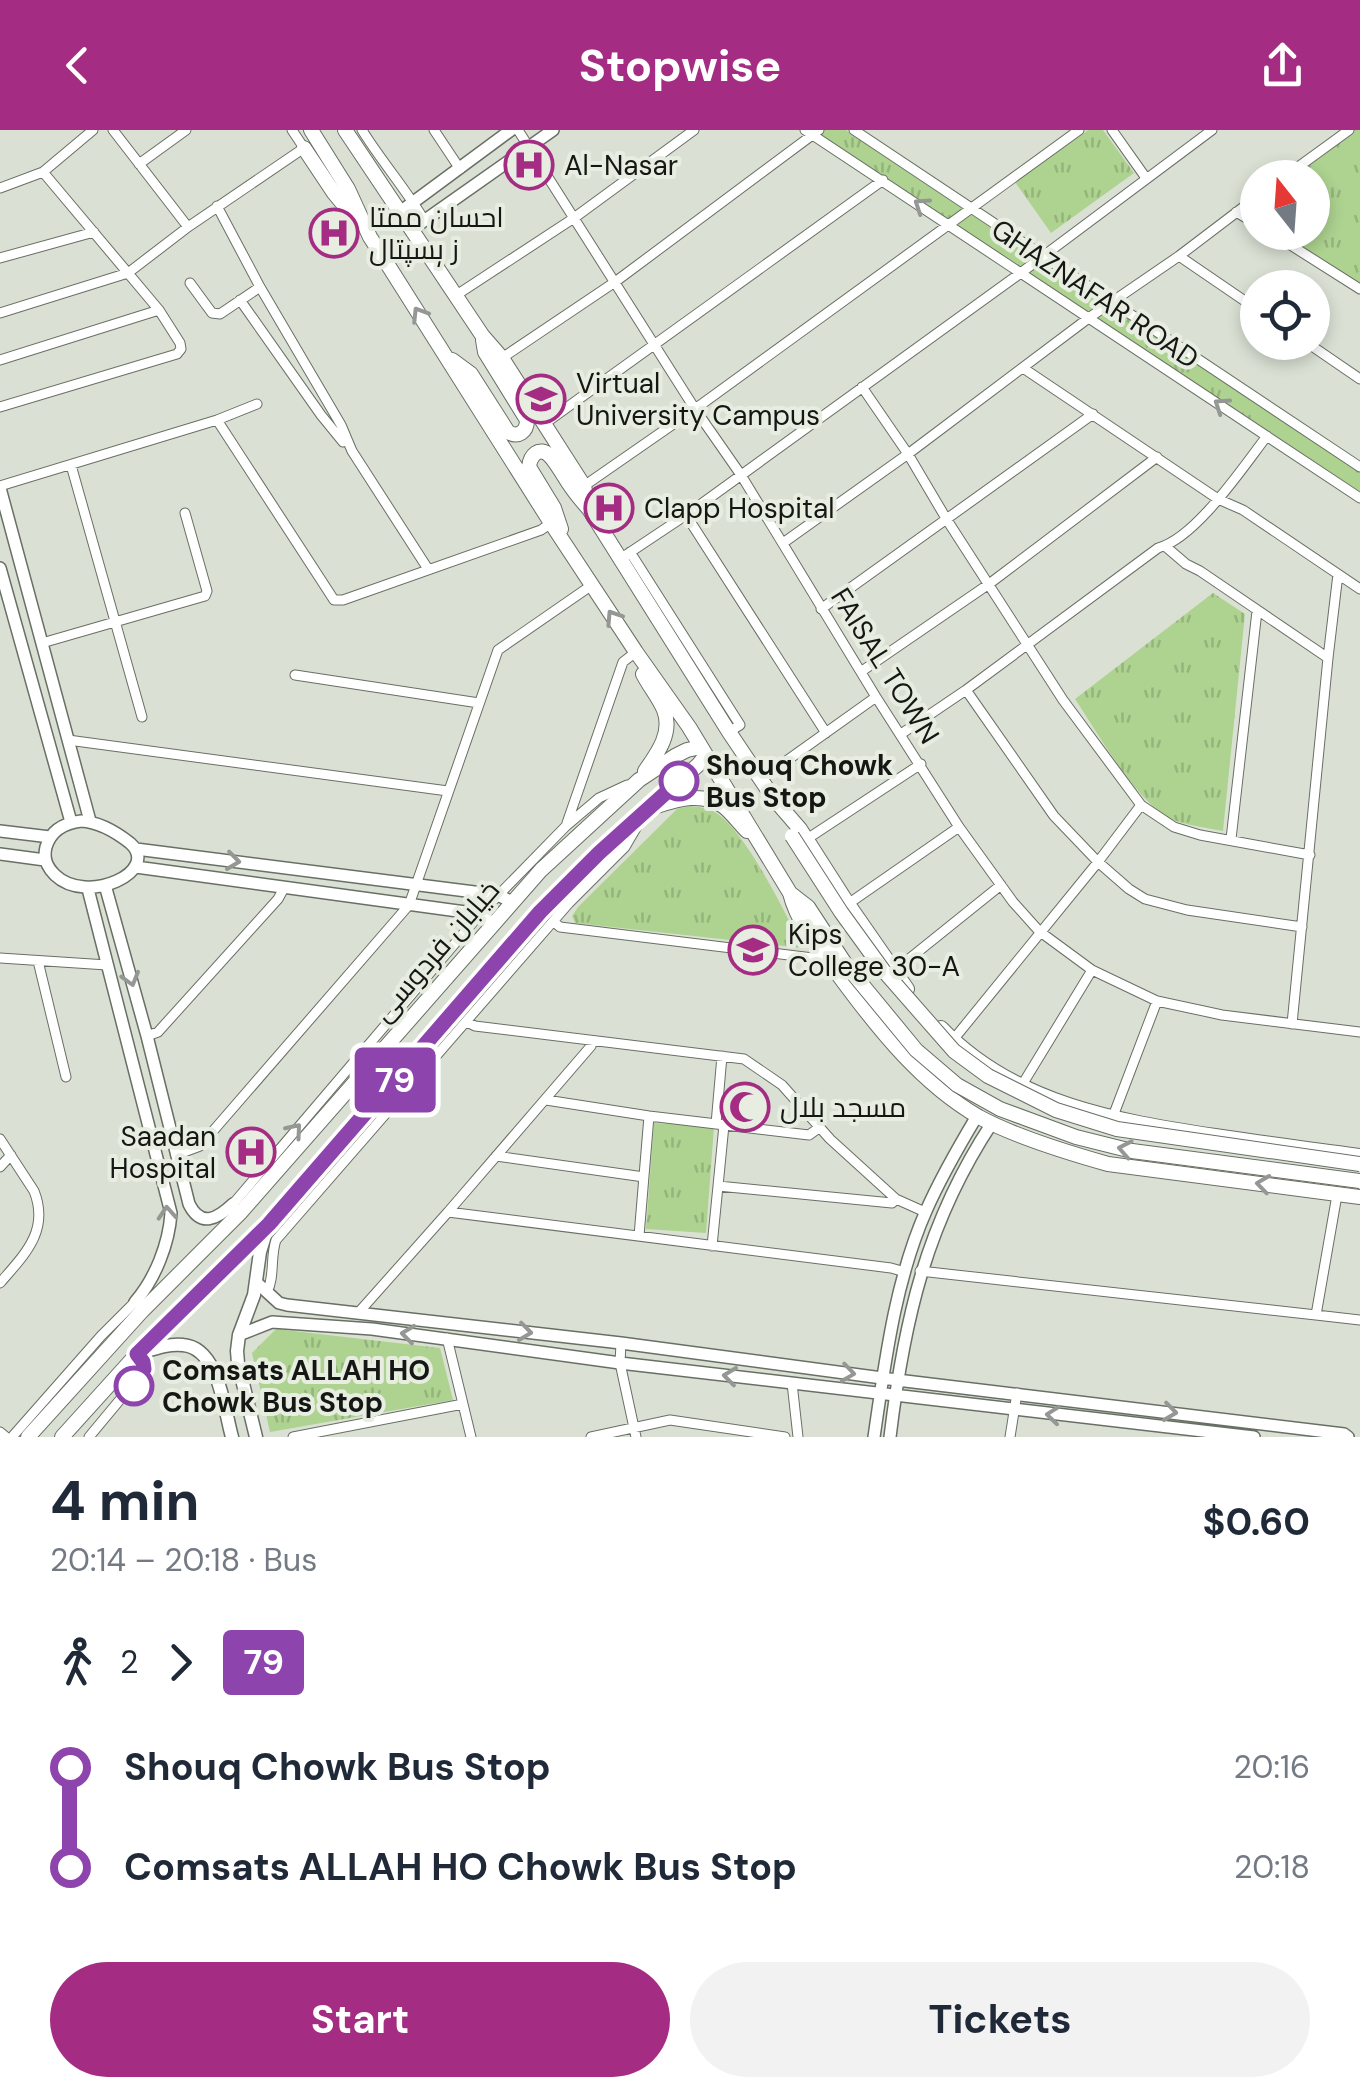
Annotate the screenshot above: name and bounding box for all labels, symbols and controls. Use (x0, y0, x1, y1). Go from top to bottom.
text: Stopwise (579, 36, 781, 95)
icon: back (50, 38, 105, 93)
icon: share (1255, 38, 1310, 93)
hospital icon: Al-Nasar (503, 139, 555, 191)
place label: Al-Nasar (564, 147, 678, 184)
north arrow (1240, 160, 1330, 250)
map controls (1240, 160, 1330, 360)
place label: احسان ممتا ز ہسپتال (369, 199, 504, 268)
one-way arrow (913, 199, 931, 218)
hospital icon: احسان ممتا ز ہسپتال (308, 207, 360, 259)
street label: GHAZNAFAR ROAD (984, 211, 1206, 377)
button: locate (1240, 270, 1330, 360)
one-way arrow (412, 306, 431, 324)
place label: Virtual University Campus (576, 365, 820, 434)
school or university icon: Virtual University Campus (515, 373, 567, 425)
one-way arrow (1213, 398, 1231, 417)
hospital icon: Clapp Hospital (583, 482, 635, 534)
place label: Clapp Hospital (644, 490, 835, 527)
street label: FAISAL TOWN (822, 581, 948, 751)
one-way arrow (606, 609, 625, 627)
place label: Shouq Chowk Bus Stop (706, 747, 893, 816)
marker: Shouq Chowk Bus Stop (660, 762, 698, 800)
one-way arrow (225, 850, 241, 871)
street label: خیابان فردوسی (364, 872, 508, 1030)
place label: Kips College 30-A (788, 916, 960, 985)
school or university icon: Kips College 30-A (727, 924, 779, 976)
one-way arrow (119, 970, 140, 987)
line badge: 79 (350, 1048, 440, 1112)
text: 79 (375, 1057, 415, 1103)
mosque icon: مسجد بلال (719, 1081, 771, 1133)
place label: مسجد بلال (780, 1089, 906, 1126)
place label: Saadan Hospital (110, 1118, 216, 1187)
one-way arrow (284, 1123, 302, 1141)
hospital icon: Saadan Hospital (225, 1126, 277, 1178)
one-way arrow (1116, 1140, 1133, 1161)
one-way arrow (1255, 1175, 1272, 1196)
one-way arrow (157, 1205, 179, 1221)
one-way arrow (517, 1320, 534, 1341)
one-way arrow (400, 1324, 416, 1345)
place label: Comsats ALLAH HO Chowk Bus Stop (162, 1352, 430, 1421)
one-way arrow (839, 1362, 856, 1383)
one-way arrow (722, 1366, 738, 1387)
marker: Comsats ALLAH HO Chowk Bus Stop (115, 1367, 153, 1405)
one-way arrow (1163, 1401, 1179, 1422)
one-way arrow (1045, 1405, 1061, 1426)
text: 4 min (50, 1465, 199, 1537)
text: $0.60 (1203, 1497, 1310, 1547)
text: 20:14 – 20:18 · Bus (50, 1539, 317, 1581)
icon: walk (50, 1635, 105, 1690)
icon: forward (153, 1635, 208, 1690)
text: 79 (243, 1639, 284, 1685)
text: 2 (120, 1641, 138, 1683)
text: Shouq Chowk Bus Stop (124, 1742, 551, 1792)
text: 20:16 (1233, 1746, 1310, 1788)
text: Comsats ALLAH HO Chowk Bus Stop (124, 1842, 797, 1892)
text: 20:18 (1234, 1846, 1310, 1888)
button: Start (50, 1962, 670, 2077)
button: Tickets (690, 1962, 1310, 2077)

